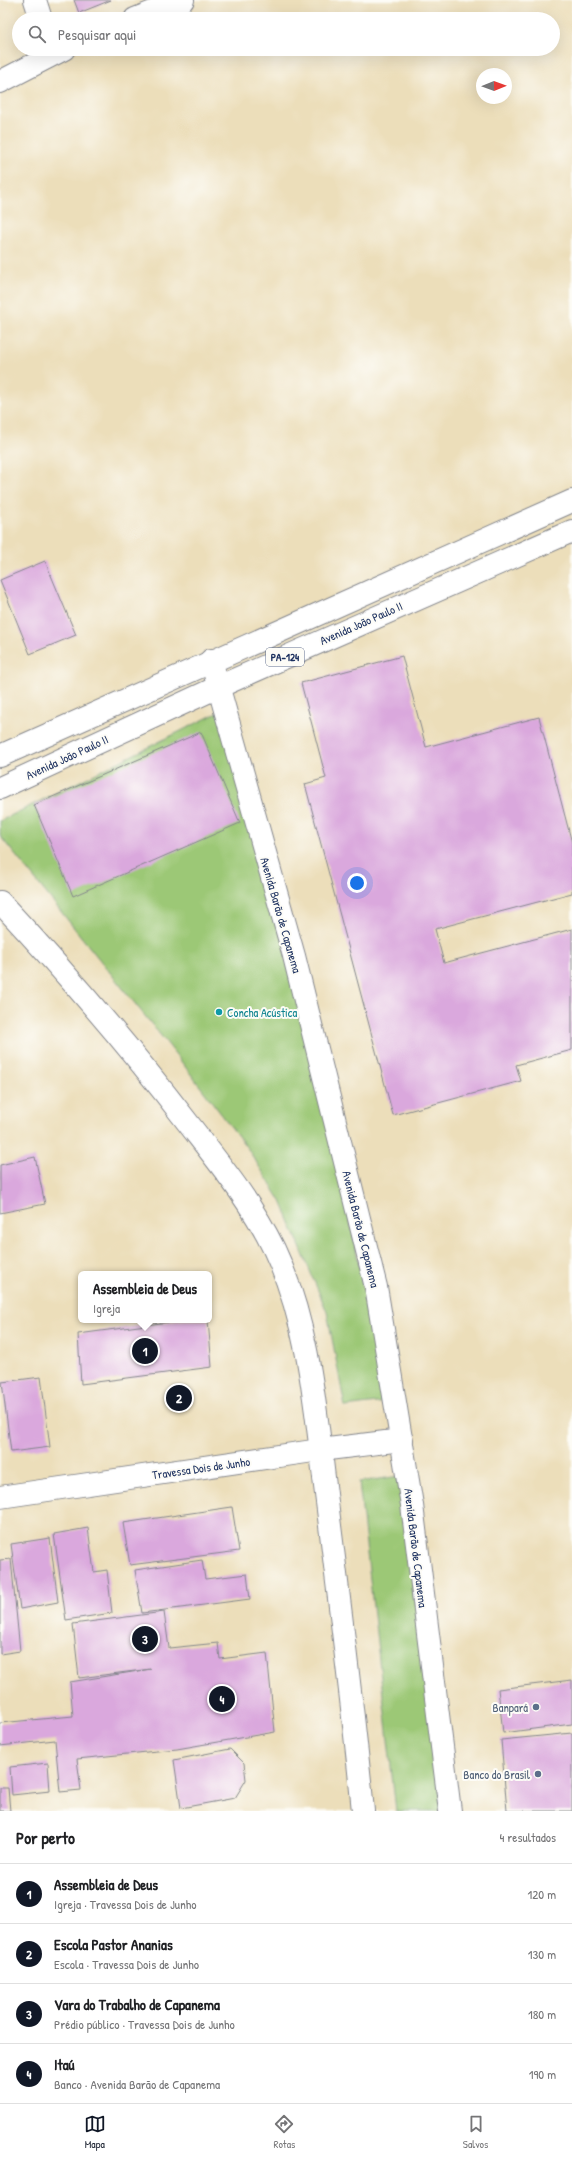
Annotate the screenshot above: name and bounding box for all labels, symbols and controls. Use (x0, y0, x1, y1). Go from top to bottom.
search box (12, 12, 560, 56)
icon: search (26, 23, 48, 45)
text: Pesquisar aqui (58, 24, 136, 45)
north arrow (476, 68, 512, 104)
street label: Avenida João Paulo II (317, 597, 405, 649)
road number: PA-124 (266, 648, 304, 666)
street label: Avenida João Paulo II (23, 730, 111, 784)
street label: Avenida Barão de Capanema (256, 855, 306, 975)
your location (347, 873, 367, 893)
place label: Concha Acústica (227, 1004, 297, 1021)
marker: Concha Acústica (214, 1007, 224, 1017)
street label: Avenida Barão de Capanema (338, 1169, 384, 1289)
popup (78, 1271, 212, 1323)
text: Assembleia de Deus (93, 1278, 197, 1299)
text: Igreja (93, 1299, 120, 1317)
pin: 1 (132, 1336, 158, 1366)
pin: 2 (166, 1383, 192, 1413)
street label: Travessa Dois de Junho (151, 1453, 251, 1483)
street label: Avenida Barão de Capanema (400, 1488, 432, 1609)
pin: 3 (132, 1624, 158, 1654)
pin: 4 (209, 1684, 235, 1714)
place label: Banpará (493, 1699, 528, 1716)
marker: Banpará (531, 1702, 541, 1712)
place label: Banco do Brasil (463, 1766, 531, 1783)
marker: Banco do Brasil (533, 1769, 543, 1779)
text: Por perto (16, 1826, 75, 1849)
text: 4 resultados (499, 1828, 556, 1846)
text: Assembleia de Deus (54, 1874, 158, 1895)
text: 1 (27, 1885, 31, 1903)
text: 120 m (528, 1885, 556, 1903)
text: Igreja · Travessa Dois de Junho (54, 1895, 197, 1913)
text: Escola Pastor Ananias (54, 1934, 173, 1955)
text: 2 (26, 1945, 32, 1963)
text: 130 m (528, 1945, 556, 1963)
text: Escola · Travessa Dois de Junho (54, 1955, 199, 1973)
text: Vara do Trabalho de Capanema (54, 1994, 220, 2015)
text: 3 (26, 2005, 32, 2023)
text: 180 m (528, 2005, 556, 2023)
text: Prédio público · Travessa Dois de Junho (54, 2015, 235, 2033)
text: Itaú (54, 2054, 75, 2075)
text: 4 (27, 2065, 31, 2083)
text: 190 m (529, 2065, 556, 2083)
text: Banco · Avenida Barão de Capanema (54, 2075, 220, 2093)
tab: Mapa (84, 2113, 106, 2151)
tab: Rotas (273, 2113, 295, 2151)
tab: Salvos (463, 2113, 488, 2151)

